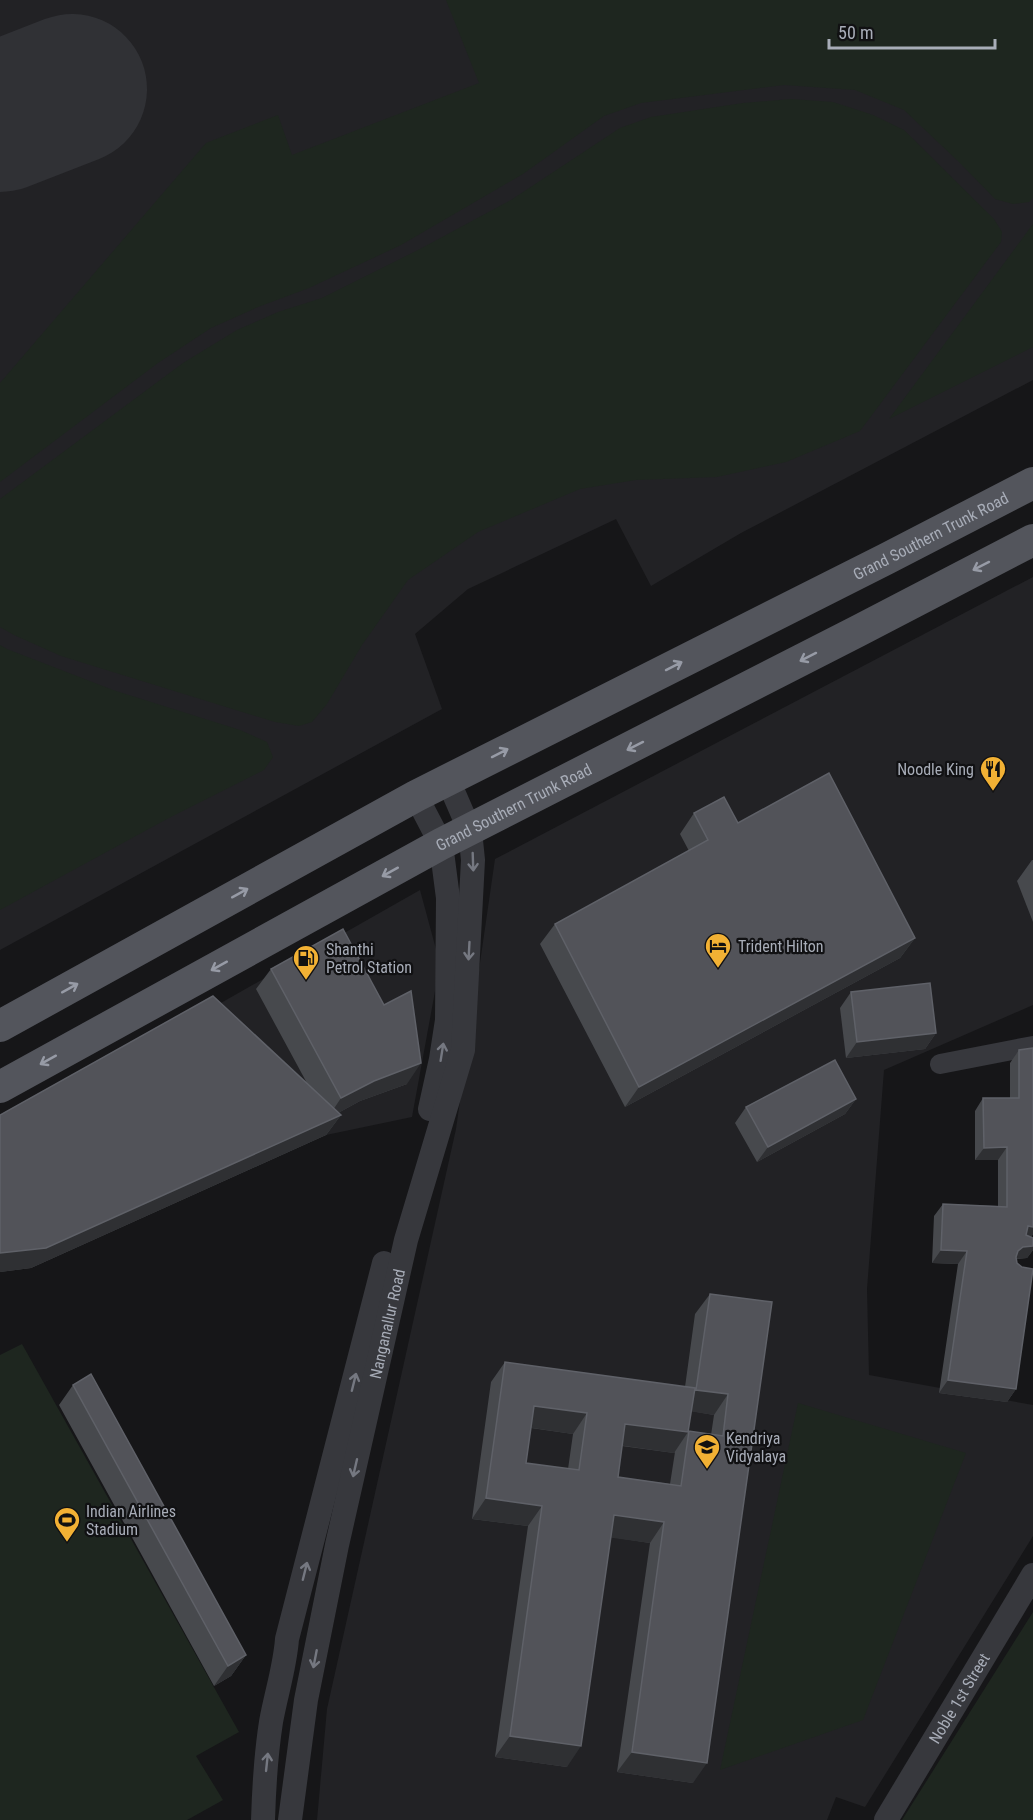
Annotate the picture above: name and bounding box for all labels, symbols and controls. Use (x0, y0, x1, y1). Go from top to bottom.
scale bar (829, 12, 996, 50)
text: 50 m (838, 22, 873, 43)
street label: Grand Southern Trunk Road (850, 488, 1012, 584)
one-way arrow (972, 561, 990, 573)
one-way arrow (799, 651, 817, 663)
one-way arrow (665, 660, 682, 672)
one-way arrow (626, 741, 644, 752)
one-way arrow (490, 747, 508, 759)
restaurant icon: Noodle King (978, 754, 1008, 792)
street label: Grand Southern Trunk Road (433, 759, 595, 855)
place label: Noodle King (897, 760, 974, 779)
one-way arrow (467, 851, 478, 871)
one-way arrow (382, 867, 399, 879)
one-way arrow (231, 887, 248, 899)
hotel icon: Trident Hilton (703, 931, 733, 969)
place label: Trident Hilton (738, 937, 824, 956)
place label: Shanthi Petrol Station (326, 940, 412, 977)
one-way arrow (463, 941, 474, 960)
fuel station icon: Shanthi Petrol Station (291, 943, 321, 981)
one-way arrow (211, 960, 228, 972)
one-way arrow (60, 982, 78, 993)
one-way arrow (437, 1042, 448, 1062)
one-way arrow (40, 1054, 57, 1066)
street label: Nanganallur Road (365, 1267, 409, 1380)
one-way arrow (348, 1373, 360, 1392)
place label: Kendriya Vidyalaya (726, 1429, 786, 1466)
school or university icon: Kendriya Vidyalaya (692, 1432, 722, 1470)
one-way arrow (349, 1458, 360, 1477)
place label: Indian Airlines Stadium (86, 1502, 176, 1539)
sports icon: Indian Airlines Stadium (52, 1505, 82, 1543)
one-way arrow (300, 1562, 311, 1581)
one-way arrow (309, 1648, 320, 1668)
street label: Noble 1st Street (925, 1649, 994, 1747)
one-way arrow (262, 1752, 273, 1772)

